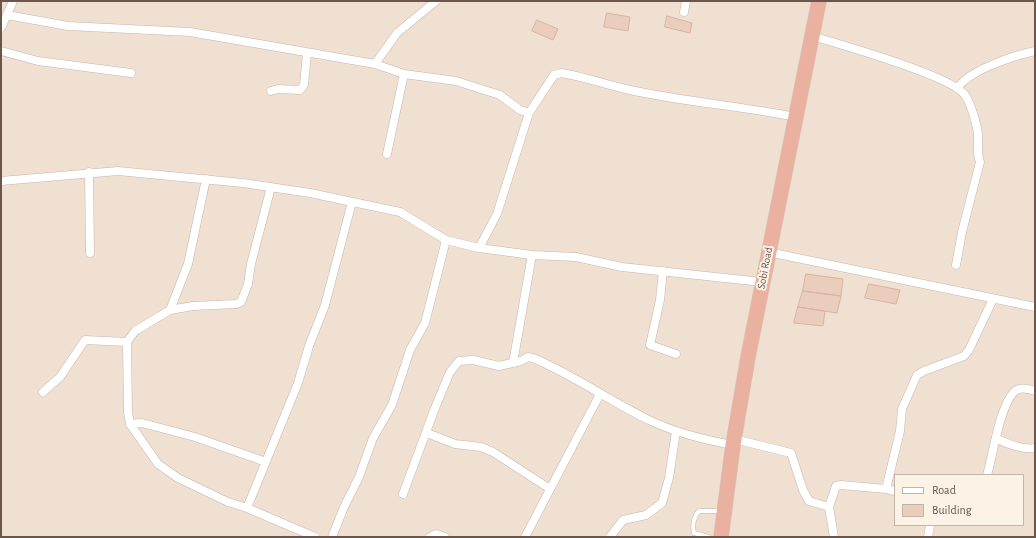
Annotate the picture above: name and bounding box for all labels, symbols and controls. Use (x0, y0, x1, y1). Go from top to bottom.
street label: Sobi Road (754, 246, 776, 290)
legend (894, 474, 1024, 526)
text: Road (932, 484, 956, 496)
text: Building (932, 504, 972, 516)

